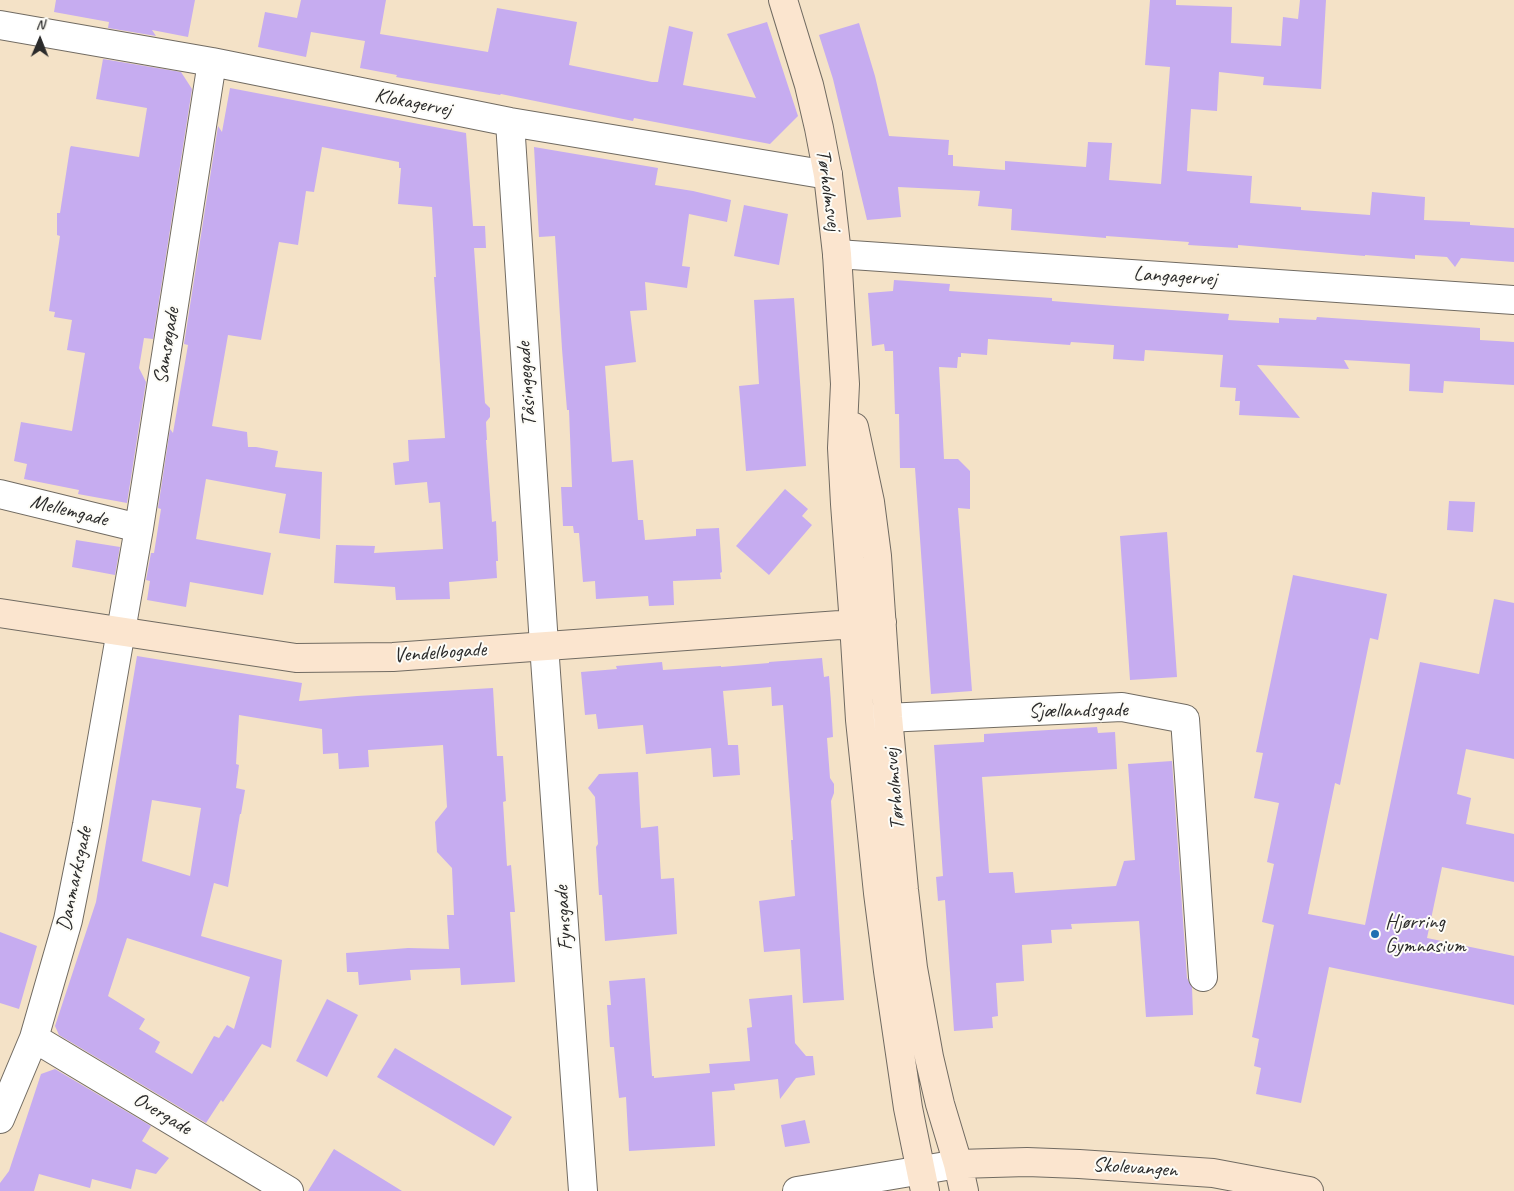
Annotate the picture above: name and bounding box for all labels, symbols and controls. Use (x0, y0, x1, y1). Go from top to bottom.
north arrow (15, 15, 65, 65)
text: N (36, 16, 45, 33)
street label: Klokagervej (373, 83, 453, 123)
street label: Tørholmsvej (810, 148, 846, 232)
street label: Langagervej (1133, 262, 1217, 292)
street label: Samsøgade (149, 306, 185, 386)
street label: Tåsingegade (511, 341, 543, 427)
street label: Mellemgade (28, 489, 110, 533)
street label: Vendelbogade (393, 637, 487, 669)
street label: Sjællandsgade (1028, 698, 1128, 724)
street label: Tørholmsvej (879, 747, 911, 831)
street label: Danmarksgade (52, 825, 98, 933)
street label: Fynsgade (549, 885, 579, 951)
place label: Hjørring Gymnasium (1385, 909, 1466, 959)
marker: Hjørring Gymnasium (1369, 928, 1381, 940)
street label: Overgade (128, 1087, 196, 1141)
street label: Skolevangen (1092, 1152, 1178, 1184)

